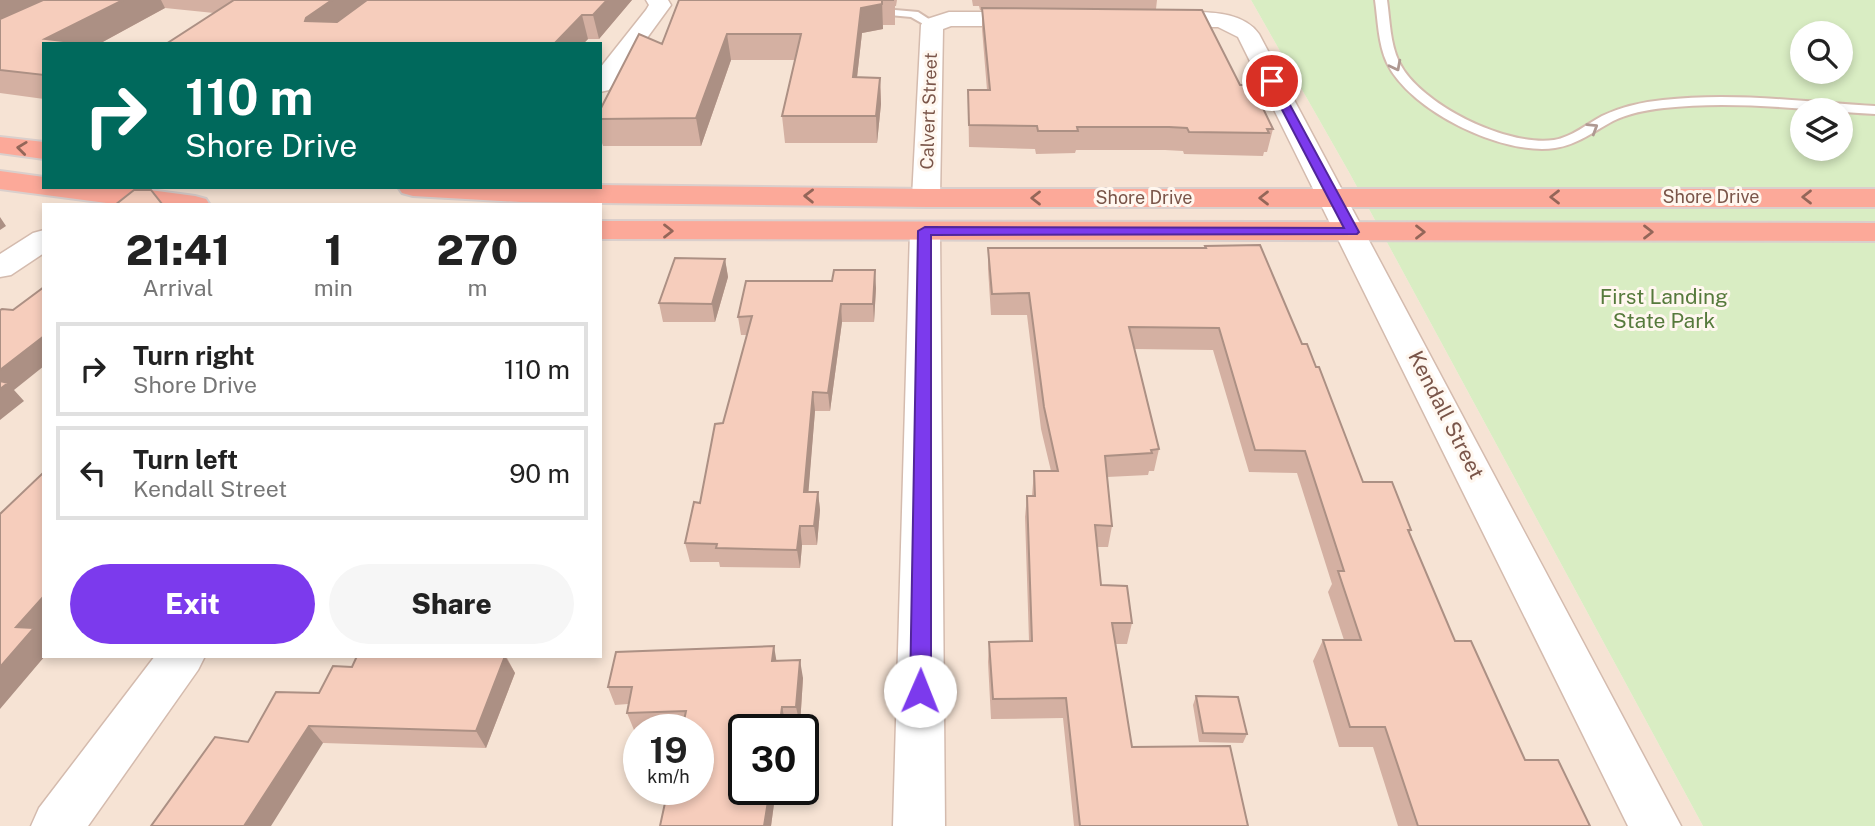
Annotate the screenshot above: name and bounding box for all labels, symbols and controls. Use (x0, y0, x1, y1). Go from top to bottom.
map controls (1790, 21, 1853, 161)
button: search (1790, 21, 1853, 84)
pin (1242, 51, 1302, 111)
street label: Calvert Street (916, 52, 941, 170)
one-way arrow (1388, 59, 1401, 71)
icon: arrive (1253, 62, 1291, 100)
text: 110 m (185, 68, 313, 126)
icon: right (70, 70, 161, 161)
button: layers (1790, 98, 1853, 161)
one-way arrow (1585, 123, 1598, 136)
text: Shore Drive (185, 127, 358, 164)
one-way arrow (16, 141, 28, 156)
street label: Shore Drive (1662, 186, 1760, 207)
street label: Shore Drive (1095, 187, 1193, 208)
one-way arrow (803, 188, 813, 204)
one-way arrow (1549, 189, 1560, 205)
one-way arrow (1801, 189, 1812, 205)
one-way arrow (1030, 190, 1041, 206)
one-way arrow (1258, 190, 1268, 206)
one-way arrow (664, 223, 674, 239)
one-way arrow (1416, 224, 1426, 240)
one-way arrow (1643, 224, 1654, 240)
text: 21:41 (126, 225, 230, 274)
text: 1 (324, 225, 343, 274)
text: 270 (437, 225, 518, 274)
text: Arrival (142, 274, 213, 301)
text: min (314, 274, 353, 301)
text: m (467, 274, 487, 301)
park label: First Landing State Park (1600, 284, 1728, 333)
text: Turn right (133, 340, 255, 371)
street label: Kendall Street (1403, 346, 1490, 483)
icon: right (74, 350, 112, 388)
text: 110 m (504, 354, 570, 385)
text: Shore Drive (133, 371, 257, 398)
text: Turn left (133, 444, 238, 475)
icon: left (74, 454, 112, 492)
text: 90 m (509, 458, 570, 489)
text: Kendall Street (133, 475, 287, 502)
button: Exit (70, 564, 315, 644)
button: Share (329, 564, 574, 644)
position arrow (883, 654, 957, 728)
speed limit sign: 30 (728, 714, 819, 805)
text: 19 (649, 730, 688, 771)
text: km/h (647, 766, 690, 787)

